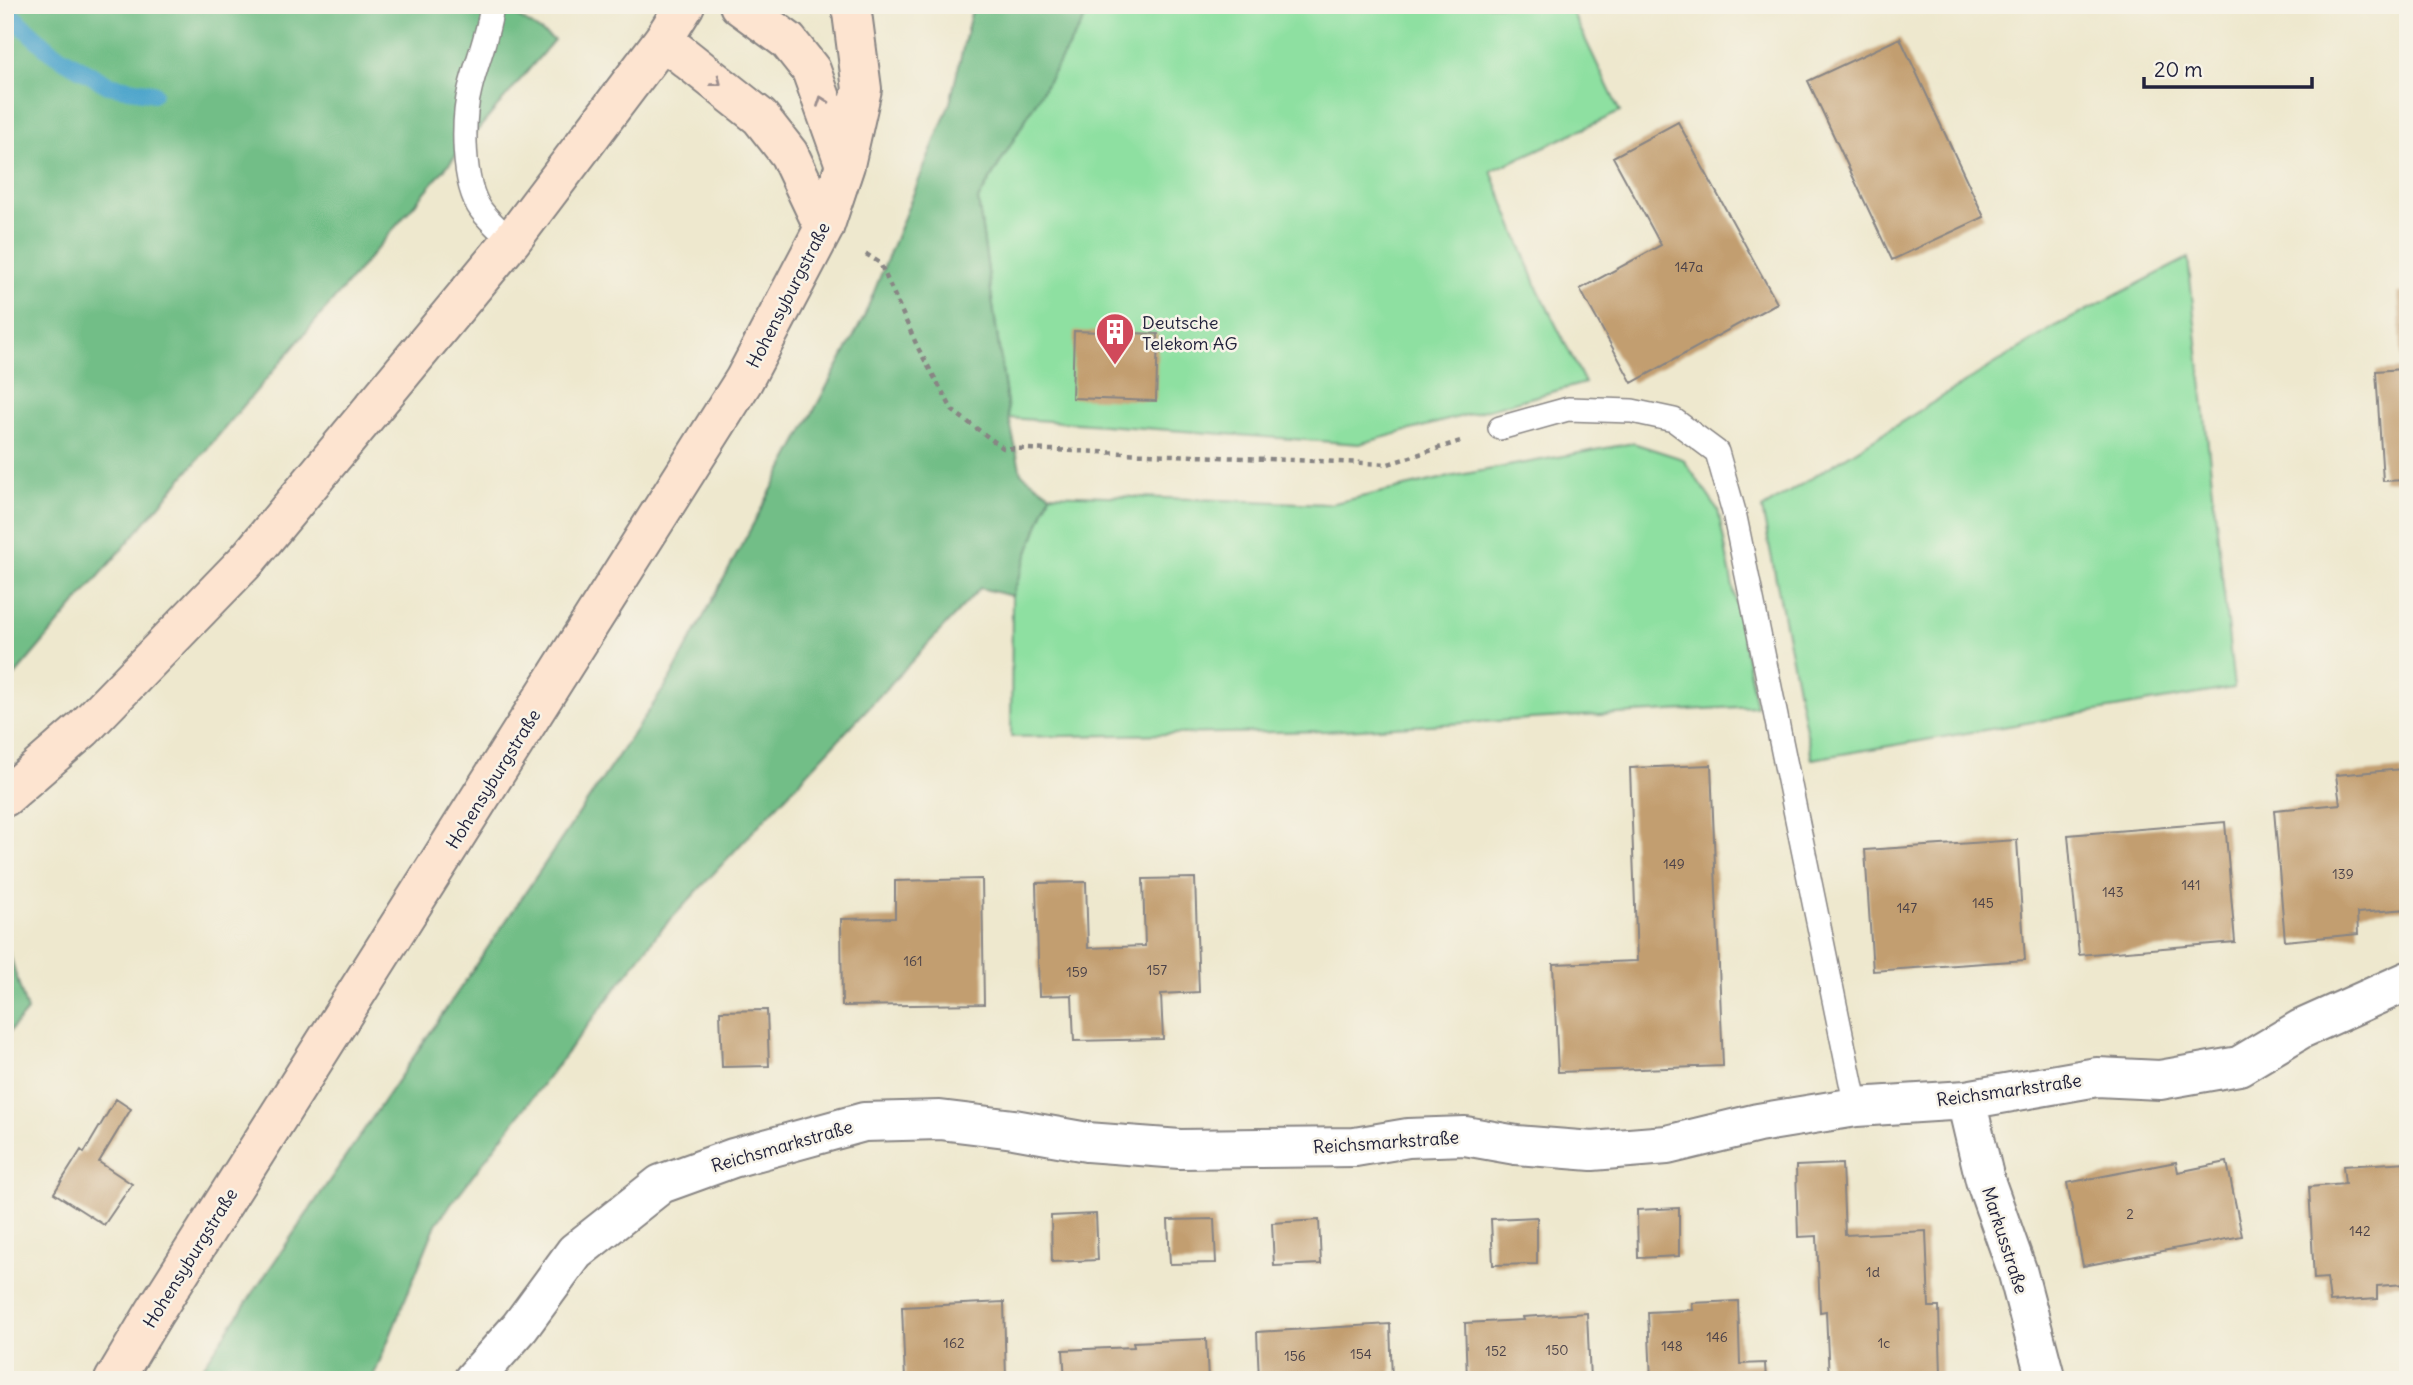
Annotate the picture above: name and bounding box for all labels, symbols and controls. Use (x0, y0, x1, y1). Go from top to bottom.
scale bar (2144, 46, 2312, 90)
text: 20 m (2154, 56, 2203, 83)
one-way arrow (709, 73, 721, 86)
one-way arrow (816, 95, 830, 107)
street label: Hohensyburgstraße (741, 218, 835, 372)
house number: 147a (1675, 258, 1703, 276)
building icon: Deutsche Telekom AG (1094, 311, 1136, 366)
place label: Deutsche Telekom AG (1142, 311, 1237, 355)
street label: Hohensyburgstraße (441, 705, 545, 853)
house number: 149 (1663, 855, 1685, 873)
house number: 139 (2332, 865, 2354, 883)
house number: 141 (2181, 876, 2201, 894)
house number: 143 (2102, 883, 2124, 901)
house number: 145 (1972, 894, 1994, 912)
house number: 147 (1897, 899, 1917, 917)
house number: 161 (903, 952, 923, 970)
house number: 157 (1147, 961, 1167, 979)
house number: 159 (1066, 963, 1088, 981)
street label: Reichsmarkstraße (1935, 1068, 2083, 1112)
street label: Reichsmarkstraße (709, 1115, 855, 1177)
street label: Reichsmarkstraße (1312, 1125, 1460, 1159)
street label: Hohensyburgstraße (138, 1184, 242, 1332)
street label: Markusstraße (1977, 1184, 2033, 1296)
house number: 2 (2126, 1205, 2134, 1223)
house number: 142 (2349, 1222, 2371, 1240)
house number: 1d (1866, 1263, 1880, 1281)
house number: 146 (1706, 1328, 1728, 1346)
house number: 162 (943, 1334, 965, 1352)
house number: 1c (1878, 1334, 1890, 1352)
house number: 148 (1661, 1337, 1683, 1355)
house number: 150 (1546, 1341, 1568, 1359)
house number: 152 (1485, 1342, 1507, 1360)
house number: 154 (1350, 1345, 1372, 1363)
house number: 156 (1284, 1347, 1306, 1365)

